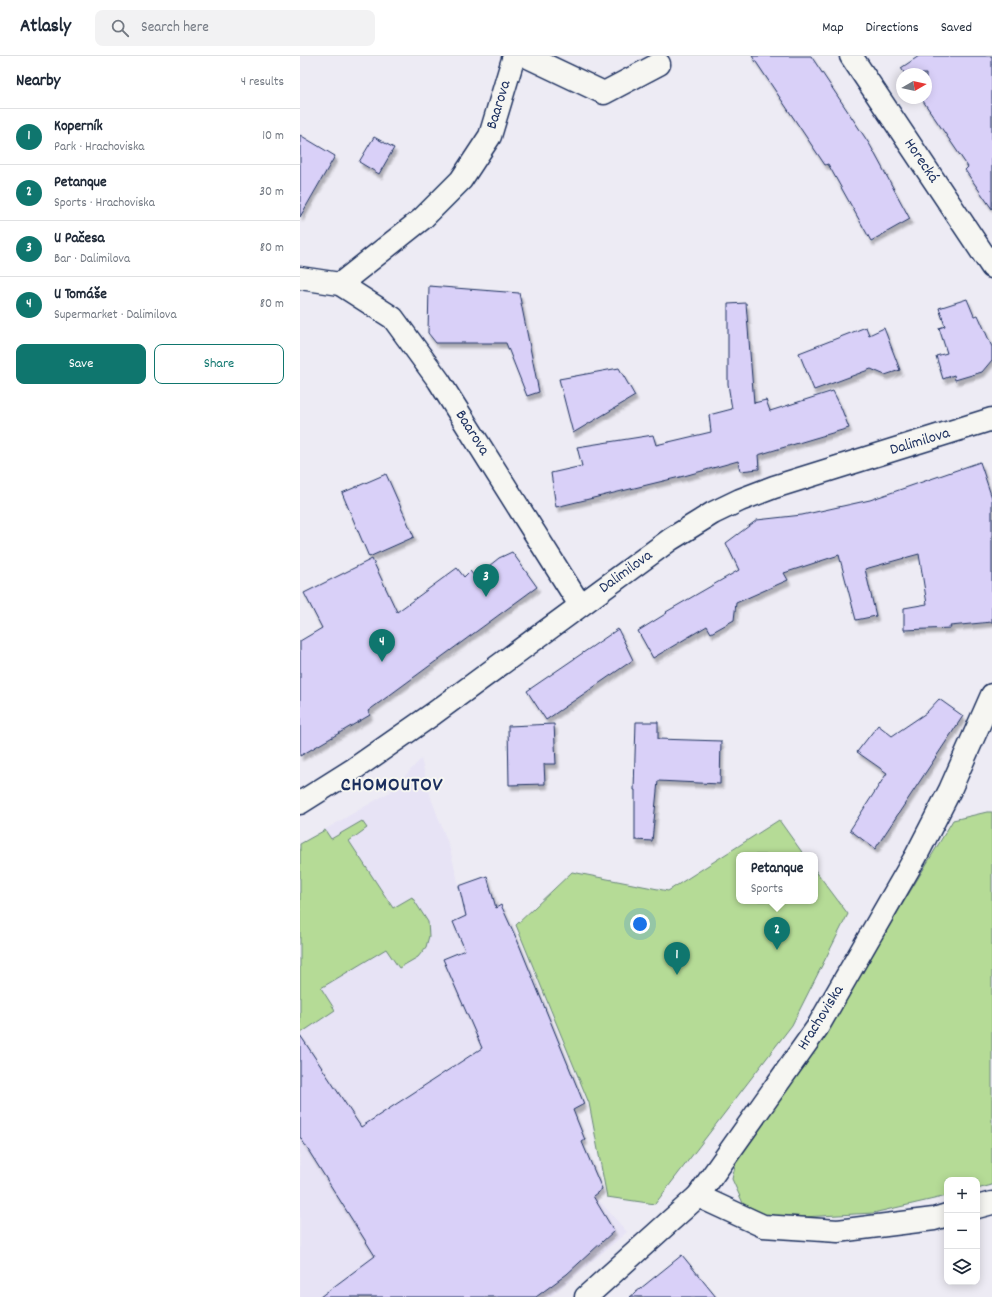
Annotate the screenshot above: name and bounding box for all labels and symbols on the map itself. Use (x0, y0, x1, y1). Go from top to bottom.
north arrow (896, 68, 932, 104)
street label: Baarova (481, 77, 517, 132)
street label: Horecká (898, 134, 944, 188)
street label: Baarova (449, 406, 495, 461)
street label: Dalimilova (887, 422, 953, 462)
street label: Dalimilova (594, 544, 658, 599)
pin: 3 (473, 564, 499, 597)
pin: 4 (369, 629, 395, 662)
district label: CHOMOUTOV (341, 772, 443, 800)
your location (630, 914, 650, 934)
pin: 2 (764, 917, 790, 950)
pin: 1 (664, 942, 690, 975)
street label: Hrachoviska (792, 981, 850, 1055)

